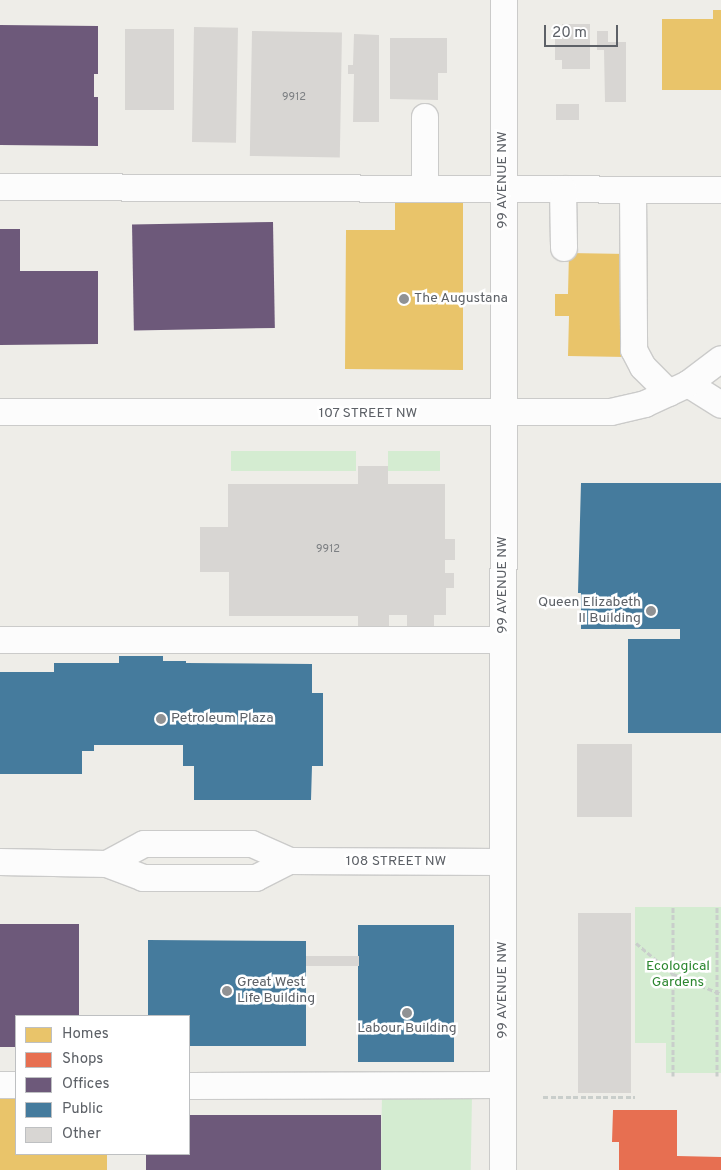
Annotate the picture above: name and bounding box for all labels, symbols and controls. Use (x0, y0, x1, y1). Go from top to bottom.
scale bar (546, 15, 620, 47)
text: 20 m (552, 24, 587, 43)
house number: 9912 (282, 90, 306, 104)
street label: 99 AVENUE NW (495, 131, 511, 229)
place label: The Augustana (414, 291, 509, 307)
marker: The Augustana (398, 293, 410, 305)
street label: 107 STREET NW (318, 406, 418, 422)
street label: 99 AVENUE NW (495, 536, 511, 634)
house number: 9912 (316, 542, 340, 556)
place label: Queen Elizabeth II Building (538, 595, 641, 628)
marker: Queen Elizabeth II Building (645, 605, 657, 617)
place label: Petroleum Plaza (171, 711, 274, 727)
marker: Petroleum Plaza (155, 713, 167, 725)
street label: 108 STREET NW (345, 854, 447, 870)
street label: 99 AVENUE NW (495, 941, 511, 1039)
park label: Ecological Gardens (646, 959, 710, 992)
place label: Great West Life Building (237, 975, 315, 1008)
marker: Great West Life Building (221, 985, 233, 997)
marker: Labour Building (401, 1007, 413, 1019)
legend (15, 1015, 190, 1155)
place label: Labour Building (357, 1021, 457, 1037)
text: Homes (62, 1025, 109, 1044)
text: Shops (62, 1050, 103, 1069)
text: Offices (62, 1075, 109, 1094)
text: Public (62, 1100, 103, 1119)
text: Other (62, 1125, 101, 1144)

